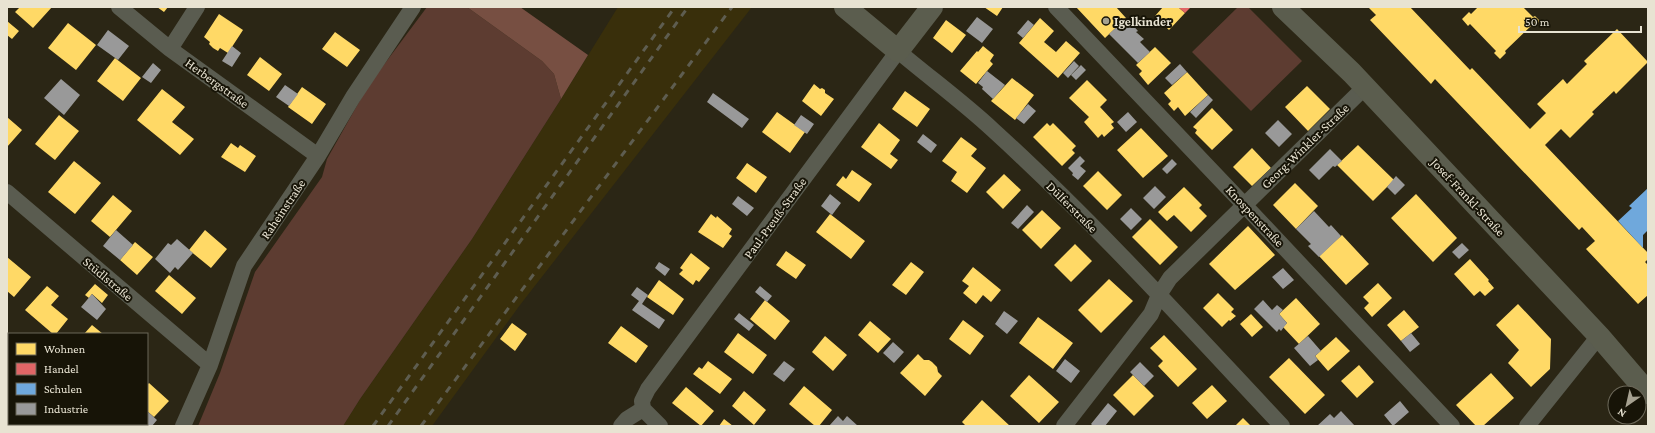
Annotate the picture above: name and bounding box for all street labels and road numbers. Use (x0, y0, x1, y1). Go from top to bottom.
street label: Herbergstraße (182, 55, 252, 111)
street label: Georg-Winkler-Straße (1258, 100, 1352, 192)
street label: Josef-Frankl-Straße (1427, 154, 1508, 239)
street label: Paul-Preuß-Straße (741, 174, 810, 261)
street label: Raheinstraße (258, 176, 309, 242)
street label: Dülferstraße (1043, 178, 1101, 236)
street label: Knospenstraße (1223, 182, 1287, 250)
street label: Stüdlstraße (80, 254, 136, 304)

